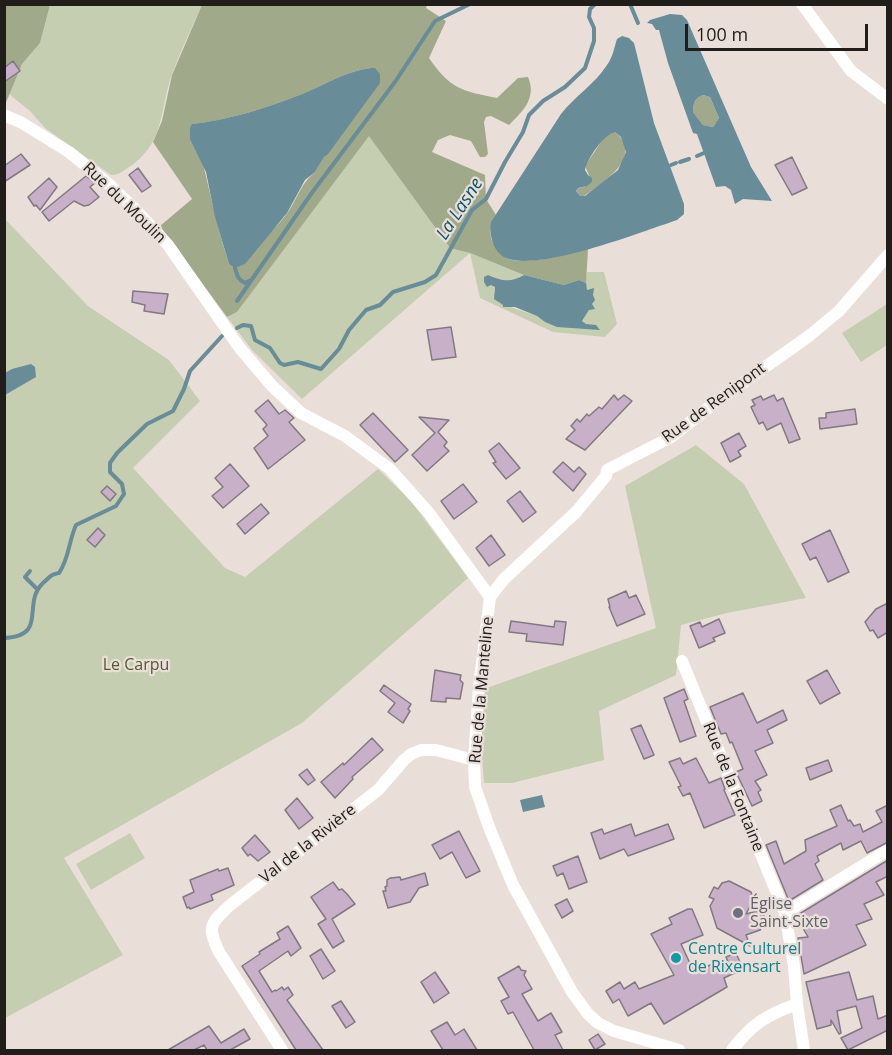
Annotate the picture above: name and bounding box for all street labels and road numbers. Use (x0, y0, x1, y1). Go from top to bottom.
street label: Rue du Moulin (78, 158, 170, 248)
street label: Rue de Renipont (658, 359, 770, 447)
street label: Rue de la Manteline (466, 616, 498, 764)
street label: Rue de la Fontaine (698, 719, 768, 855)
street label: Val de la Rivière (256, 800, 360, 888)

